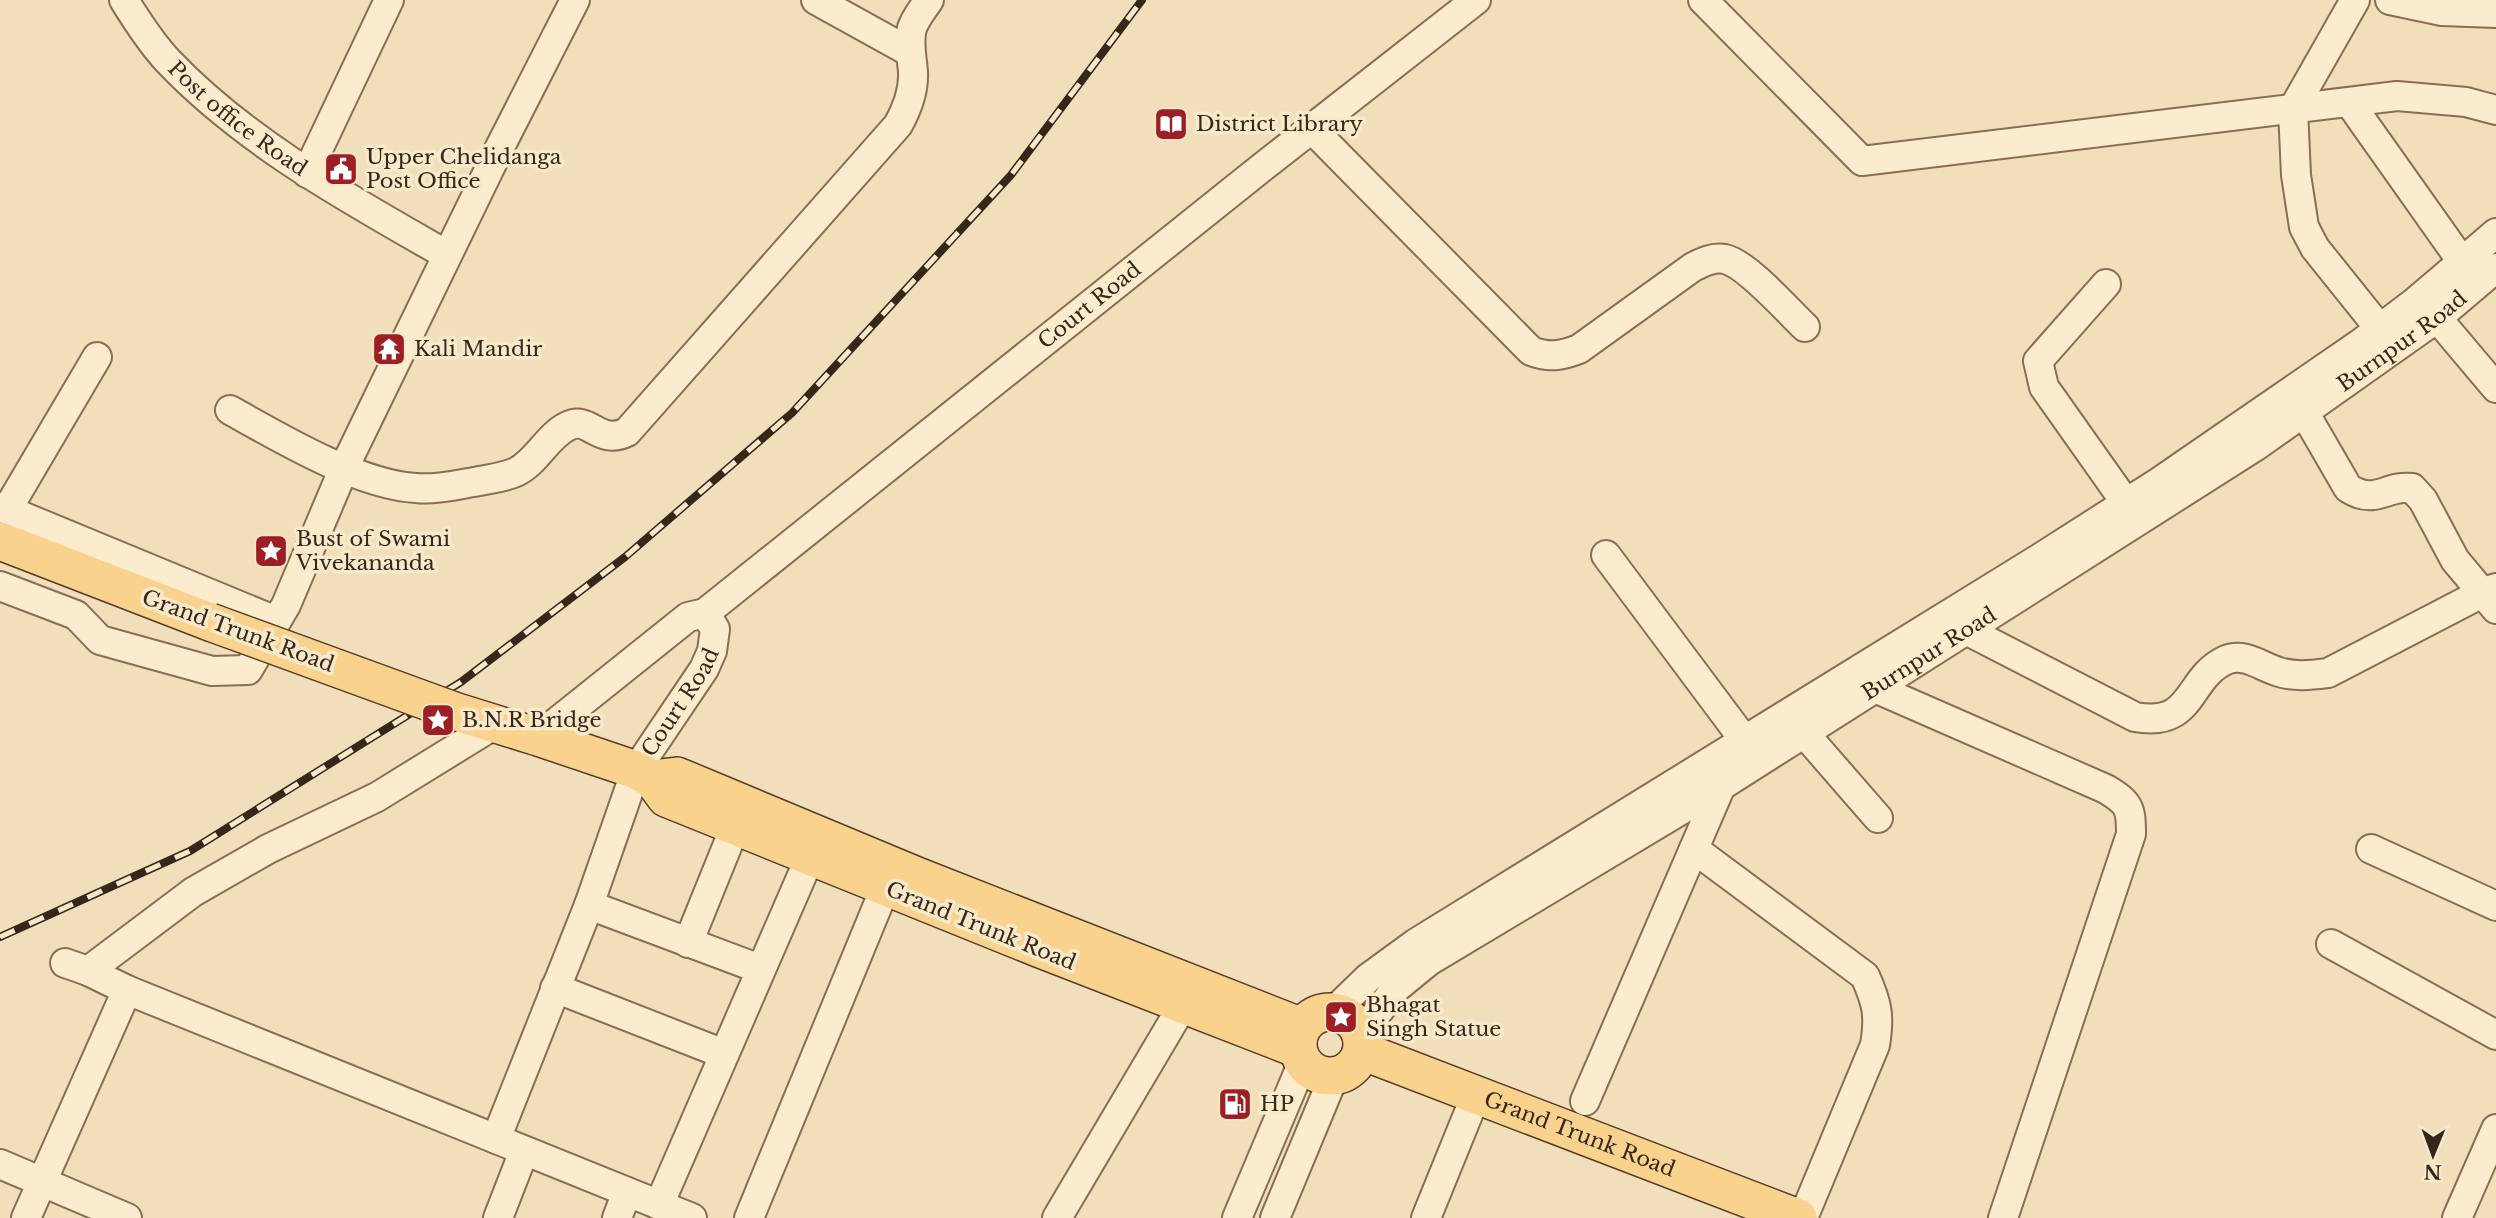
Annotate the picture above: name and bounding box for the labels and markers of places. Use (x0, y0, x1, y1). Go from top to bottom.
library icon: District Library (1152, 105, 1190, 143)
place label: District Library (1196, 111, 1363, 137)
place label: Upper Chelidanga Post Office (366, 144, 562, 194)
public building icon: Upper Chelidanga Post Office (322, 150, 360, 188)
temple icon: Kali Mandir (370, 330, 408, 368)
place label: Kali Mandir (414, 336, 542, 362)
place label: Bust of Swami Vivekananda (295, 526, 450, 576)
place icon: Bust of Swami Vivekananda (252, 532, 290, 570)
place icon: B.N.R Bridge (419, 701, 457, 739)
place label: B.N.R Bridge (462, 707, 602, 733)
place label: Bhagat Singh Statue (1366, 992, 1501, 1042)
place icon: Bhagat Singh Statue (1322, 998, 1360, 1036)
fuel station icon: HP (1216, 1085, 1254, 1123)
place label: HP (1260, 1091, 1294, 1117)

